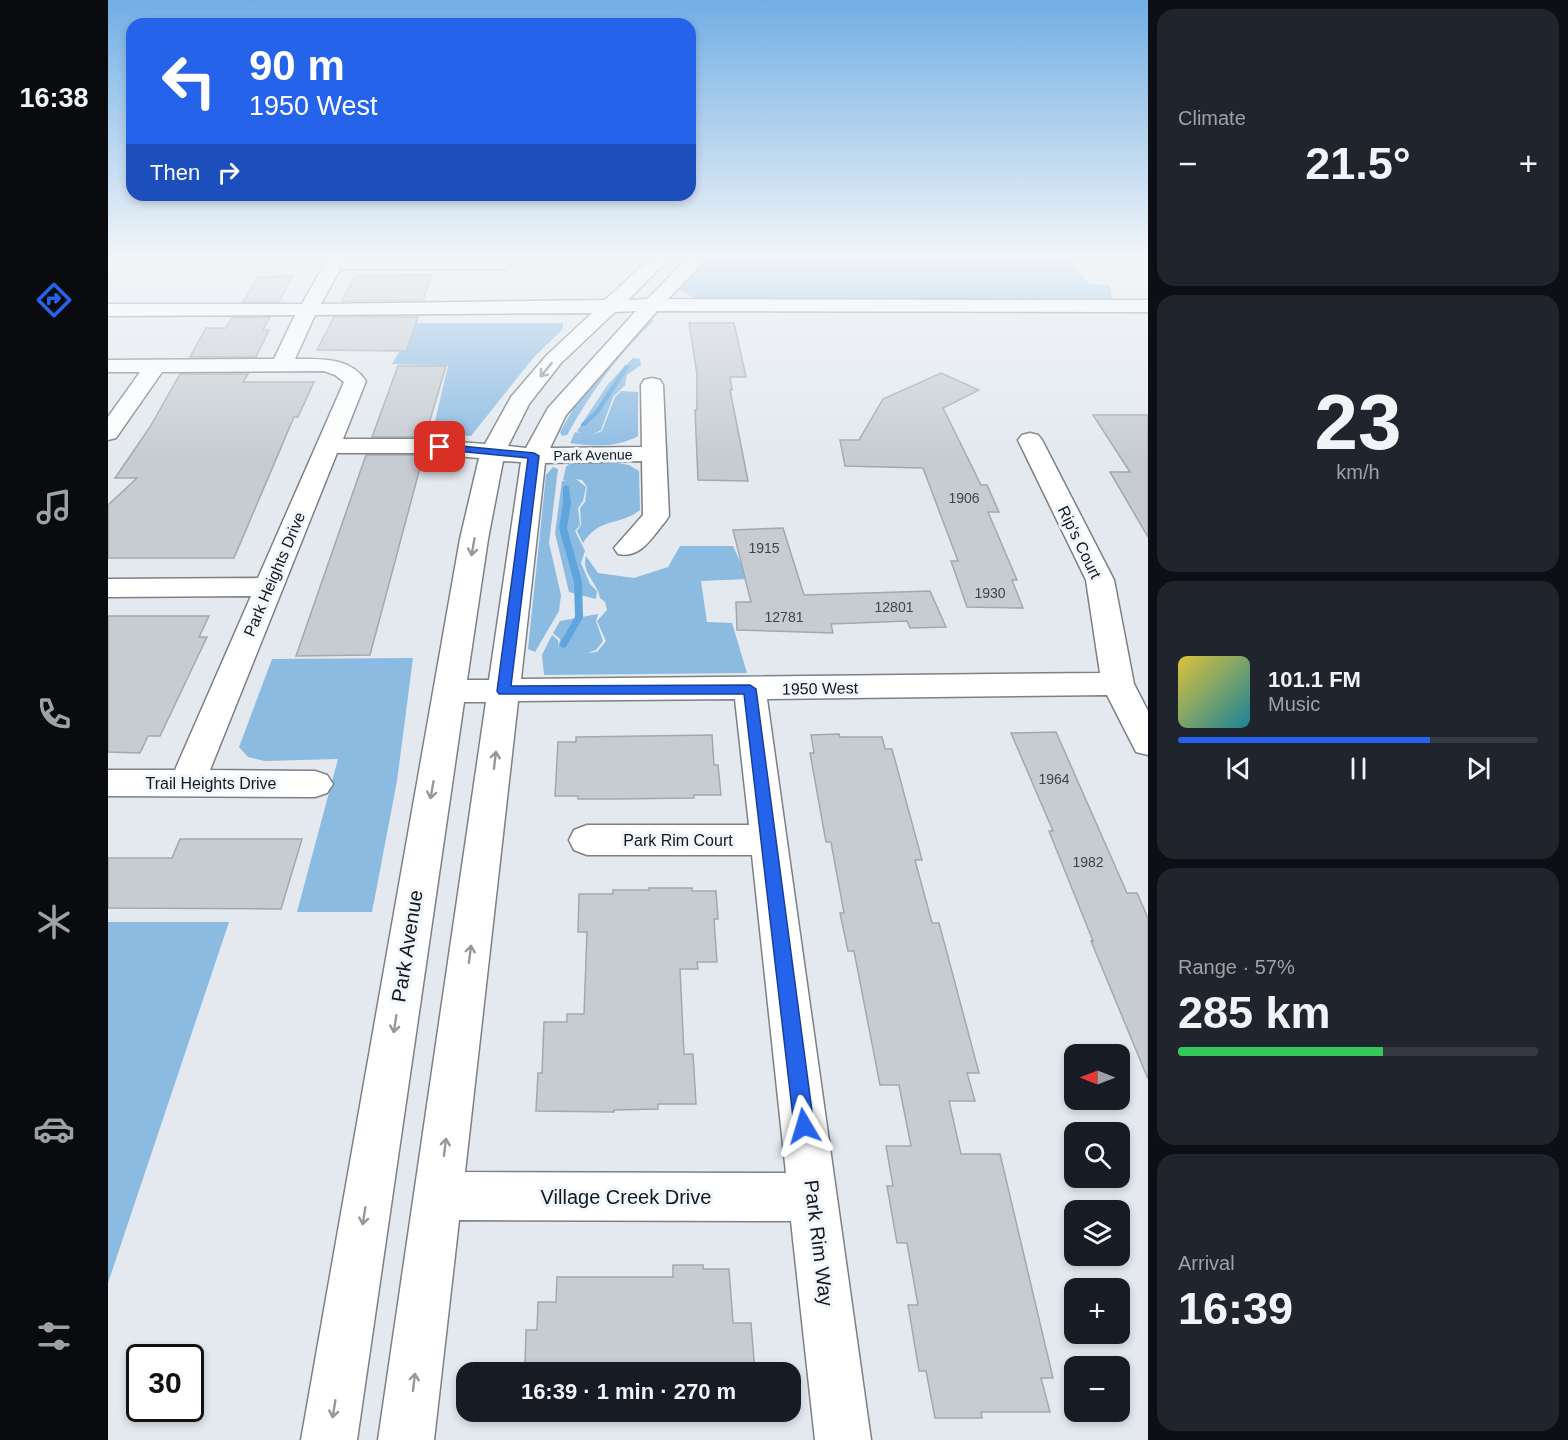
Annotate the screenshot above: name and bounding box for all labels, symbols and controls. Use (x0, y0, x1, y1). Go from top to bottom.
icon: left (150, 42, 228, 120)
text: 90 m (249, 42, 345, 89)
text: 16:38 (19, 83, 89, 113)
text: 1950 West (249, 91, 378, 121)
text: Climate (1178, 107, 1246, 129)
text: 21.5° (1305, 138, 1411, 189)
text: − (1178, 145, 1197, 182)
text: + (1519, 145, 1538, 182)
icon: right (212, 156, 245, 189)
text: Then (150, 160, 200, 185)
icon: directions (33, 279, 75, 321)
one-way arrow (539, 362, 552, 378)
text: 23 (1315, 378, 1401, 466)
pin (414, 421, 465, 472)
icon: arrive (423, 430, 456, 463)
street label: Park Avenue (553, 446, 633, 464)
text: km/h (1336, 461, 1380, 483)
icon: music (33, 486, 75, 528)
house number: 1906 (948, 490, 980, 506)
street label: Rip's Court (1055, 503, 1105, 582)
street label: Park Heights Drive (241, 509, 308, 639)
one-way arrow (467, 536, 478, 556)
house number: 1915 (748, 540, 780, 556)
house number: 1930 (974, 585, 1006, 601)
house number: 12801 (875, 599, 914, 615)
house number: 12781 (765, 609, 804, 625)
text: 101.1 FM (1268, 667, 1361, 692)
street label: 1950 West (782, 679, 859, 698)
icon: phone (33, 693, 75, 735)
text: Music (1268, 693, 1320, 715)
one-way arrow (490, 751, 501, 771)
icon: previous (1222, 752, 1255, 785)
icon: pause (1342, 752, 1375, 785)
icon: next (1462, 752, 1495, 785)
house number: 1964 (1038, 771, 1070, 787)
street label: Trail Heights Drive (146, 775, 277, 792)
one-way arrow (427, 779, 438, 799)
street label: Park Rim Court (623, 832, 733, 849)
house number: 1982 (1072, 854, 1104, 870)
street label: Park Avenue (387, 888, 427, 1004)
icon: climate (33, 901, 75, 943)
one-way arrow (465, 944, 476, 964)
text: Range · 57% (1178, 956, 1295, 978)
text: 285 km (1178, 987, 1331, 1038)
one-way arrow (389, 1013, 400, 1033)
north arrow (1064, 1044, 1130, 1110)
map controls (1064, 1044, 1130, 1422)
position arrow (772, 1094, 836, 1158)
icon: car (33, 1108, 75, 1150)
button: search (1064, 1122, 1130, 1188)
one-way arrow (439, 1138, 450, 1157)
street label: Park Rim Way (800, 1179, 838, 1307)
street label: Village Creek Drive (541, 1186, 711, 1208)
button: layers (1064, 1200, 1130, 1266)
one-way arrow (359, 1206, 370, 1226)
text: Arrival (1178, 1252, 1235, 1274)
button: + (1064, 1278, 1130, 1344)
text: 16:39 (1178, 1283, 1293, 1334)
icon: filters (33, 1315, 75, 1357)
speed limit sign: 30 (126, 1344, 204, 1422)
button: − (1064, 1356, 1130, 1422)
one-way arrow (409, 1373, 420, 1392)
text: 16:39 · 1 min · 270 m (521, 1379, 736, 1404)
one-way arrow (328, 1398, 339, 1418)

